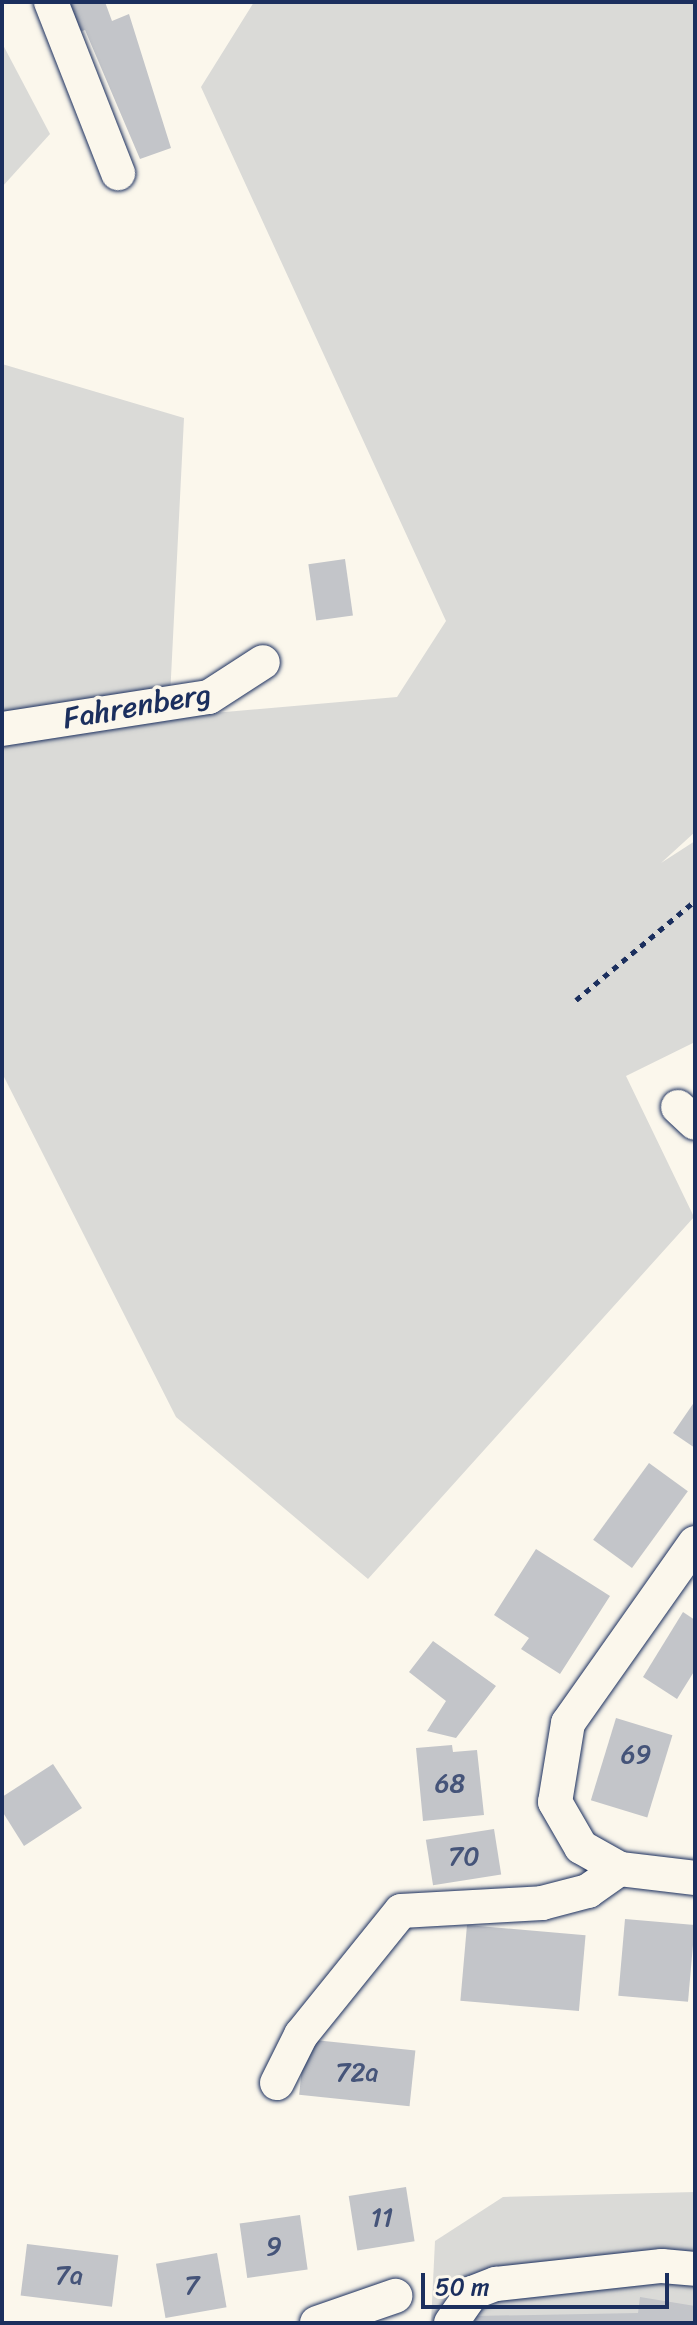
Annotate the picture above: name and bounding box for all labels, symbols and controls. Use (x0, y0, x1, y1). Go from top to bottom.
street label: Fahrenberg (60, 675, 214, 737)
house number: 69 (621, 1739, 651, 1771)
house number: 68 (435, 1768, 465, 1800)
house number: 70 (448, 1841, 480, 1873)
house number: 72a (336, 2057, 378, 2089)
house number: 11 (371, 2202, 393, 2234)
house number: 9 (266, 2231, 282, 2263)
scale bar (425, 2257, 673, 2307)
house number: 7a (55, 2260, 83, 2292)
text: 50 m (435, 2266, 490, 2308)
house number: 7 (185, 2270, 199, 2302)

